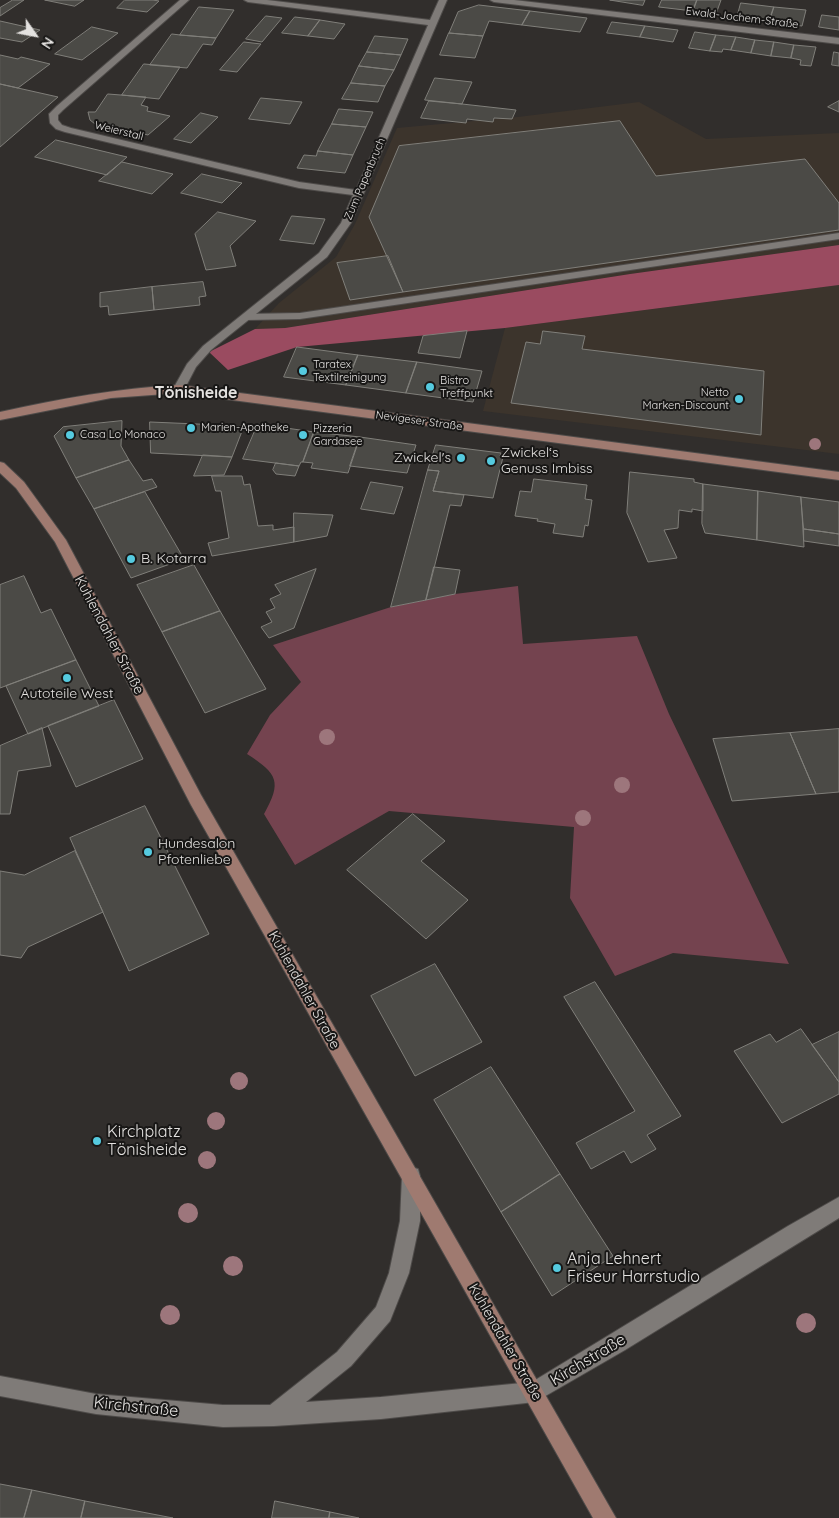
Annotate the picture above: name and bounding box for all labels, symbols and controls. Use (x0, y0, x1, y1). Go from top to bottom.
street label: Ewald-Jochem-Straße (685, 5, 799, 31)
north arrow (10, 10, 60, 60)
text: N (37, 34, 58, 52)
street label: Weierstall (93, 119, 145, 143)
street label: Zum Papenbruch (342, 136, 388, 222)
place label: Taratex Textilreinigung (313, 358, 386, 384)
marker: Taratex Textilreinigung (297, 365, 309, 377)
place label: Bistro Treffpunkt (440, 374, 493, 400)
marker: Bistro Treffpunkt (424, 381, 436, 393)
district label: Tönisheide (154, 383, 238, 403)
place label: Netto Marken-Discount (642, 386, 729, 412)
marker: Netto Marken-Discount (733, 393, 745, 405)
street label: Nevigeser Straße (375, 408, 463, 434)
place label: Marien-Apotheke (201, 421, 289, 435)
marker: Marien-Apotheke (185, 422, 197, 434)
place label: Pizzeria Gardasee (313, 422, 362, 448)
place label: Casa Lo Monaco (80, 428, 165, 442)
marker: Casa Lo Monaco (64, 429, 76, 441)
marker: Pizzeria Gardasee (297, 429, 309, 441)
place label: Zwickel‘s Genuss Imbiss (501, 445, 593, 478)
place label: Zwickel's (394, 450, 451, 466)
marker: Zwickel's (455, 452, 467, 464)
marker: Zwickel‘s Genuss Imbiss (485, 455, 497, 467)
place label: B. Kotarra (141, 551, 206, 567)
marker: B. Kotarra (125, 553, 137, 565)
street label: Kuhlendahler Straße (71, 573, 147, 697)
marker: Autoteile West (61, 672, 73, 684)
place label: Autoteile West (21, 686, 113, 702)
place label: Hundesalon Pfotenliebe (158, 836, 235, 869)
marker: Hundesalon Pfotenliebe (142, 846, 154, 858)
street label: Kuhlendahler Straße (265, 928, 343, 1052)
place label: Kirchplatz Tönisheide (107, 1122, 187, 1160)
marker: Kirchplatz Tönisheide (91, 1135, 103, 1147)
place label: Anja Lehnert Friseur Harrstudio (567, 1249, 700, 1287)
marker: Anja Lehnert Friseur Harrstudio (551, 1262, 563, 1274)
street label: Kuhlendahler Straße (465, 1281, 545, 1403)
street label: Kirchstraße (547, 1330, 629, 1390)
street label: Kirchstraße (93, 1393, 179, 1421)

